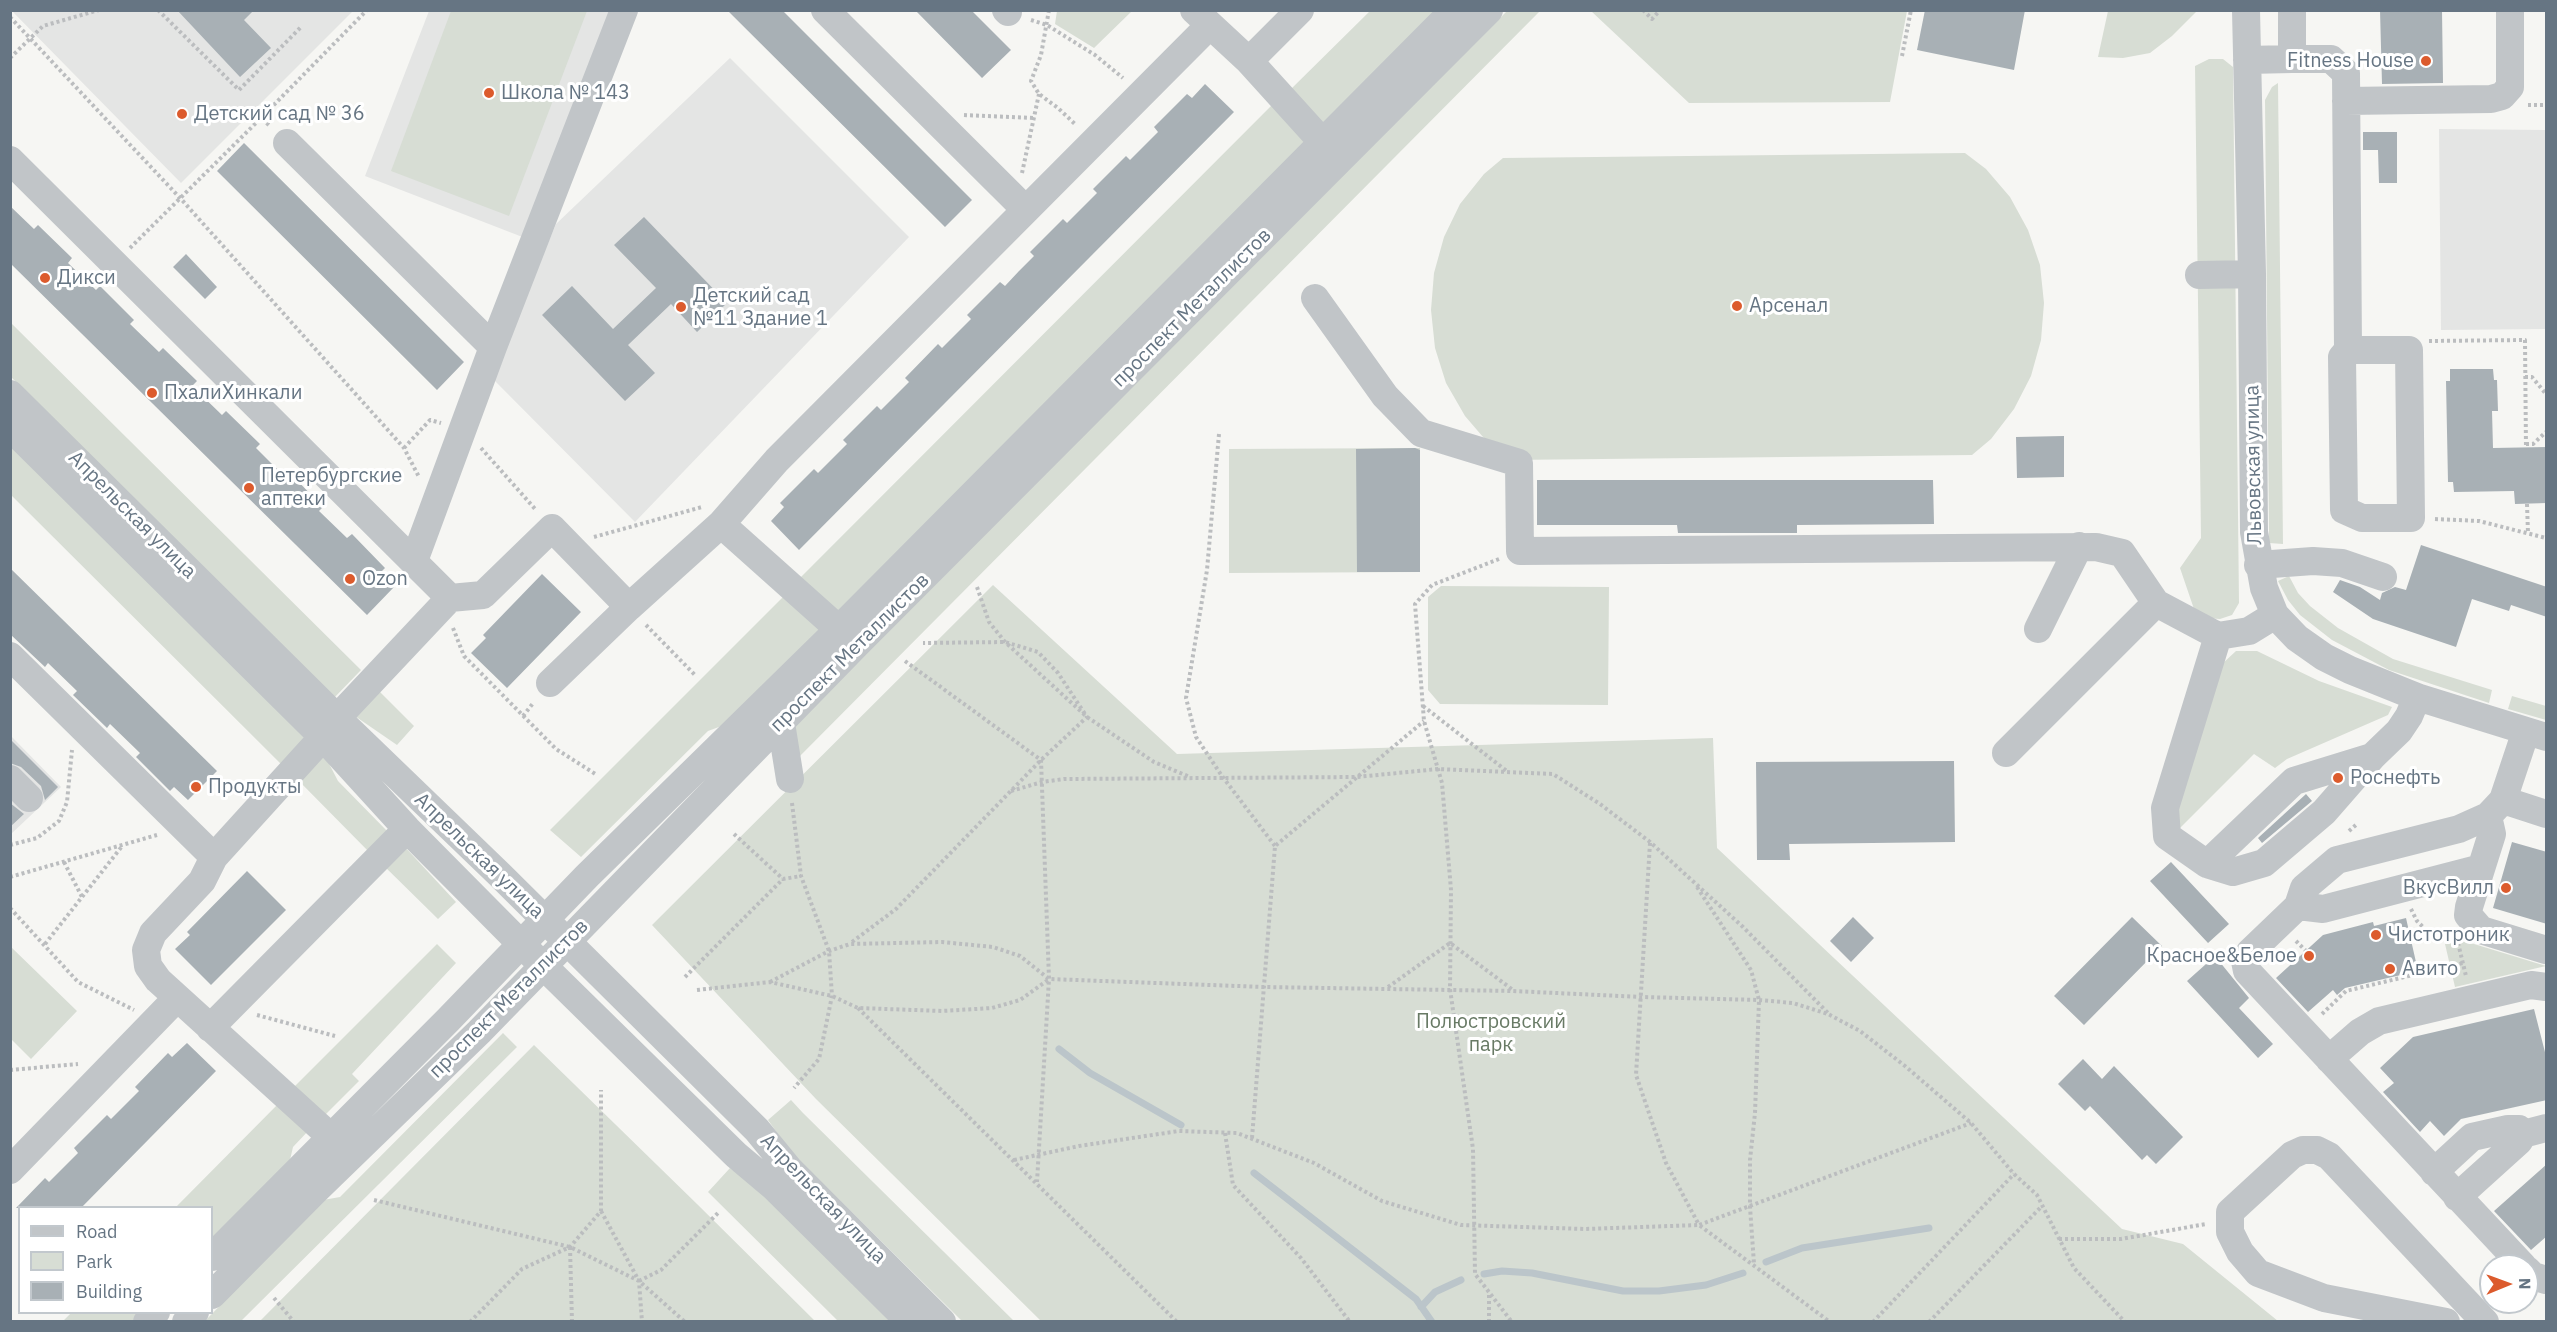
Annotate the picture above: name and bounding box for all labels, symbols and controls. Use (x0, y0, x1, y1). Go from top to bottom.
place label: Fitness House (2287, 49, 2414, 73)
marker: Fitness House (2419, 54, 2433, 68)
place label: Школа № 143 (501, 81, 630, 105)
marker: Школа № 143 (482, 86, 496, 100)
place label: Детский сад № 36 (194, 102, 365, 126)
marker: Детский сад № 36 (175, 107, 189, 121)
street label: проспект Металлистов (1108, 224, 1276, 392)
place label: Дикси (57, 266, 116, 290)
marker: Дикси (38, 271, 52, 285)
place label: Детский сад №11 Здание 1 (693, 284, 828, 331)
place label: Арсенал (1749, 294, 1828, 318)
marker: Арсенал (1730, 299, 1744, 313)
marker: Детский сад №11 Здание 1 (674, 300, 688, 314)
place label: ПхалиХинкали (164, 381, 302, 405)
street label: Львовская улица (2241, 385, 2267, 545)
marker: ПхалиХинкали (145, 386, 159, 400)
street label: Апрельская улица (63, 446, 201, 584)
place label: Петербургские аптеки (261, 464, 402, 511)
marker: Петербургские аптеки (242, 481, 256, 495)
place label: Ozon (362, 567, 408, 591)
street label: проспект Металлистов (766, 569, 934, 737)
marker: Ozon (343, 572, 357, 586)
place label: Роснефть (2350, 766, 2440, 790)
marker: Роснефть (2331, 771, 2345, 785)
place label: Продукты (208, 775, 301, 799)
marker: Продукты (189, 780, 203, 794)
street label: Апрельская улица (409, 788, 549, 924)
place label: ВкусВилл (2403, 876, 2494, 900)
marker: ВкусВилл (2499, 881, 2513, 895)
street label: проспект Металлистов (425, 915, 593, 1083)
place label: Чистотроник (2388, 923, 2510, 947)
marker: Чистотроник (2369, 928, 2383, 942)
place label: Красное&Белое (2146, 944, 2297, 968)
marker: Красное&Белое (2302, 949, 2316, 963)
place label: Авито (2402, 957, 2458, 981)
marker: Авито (2383, 962, 2397, 976)
park label: Полюстровский парк (1416, 1010, 1566, 1057)
street label: Апрельская улица (755, 1129, 891, 1269)
legend (18, 1206, 213, 1314)
text: Road (76, 1220, 117, 1243)
text: Park (76, 1250, 112, 1273)
north arrow (2479, 1254, 2539, 1314)
text: N (2515, 1278, 2535, 1290)
text: Building (76, 1280, 142, 1303)

